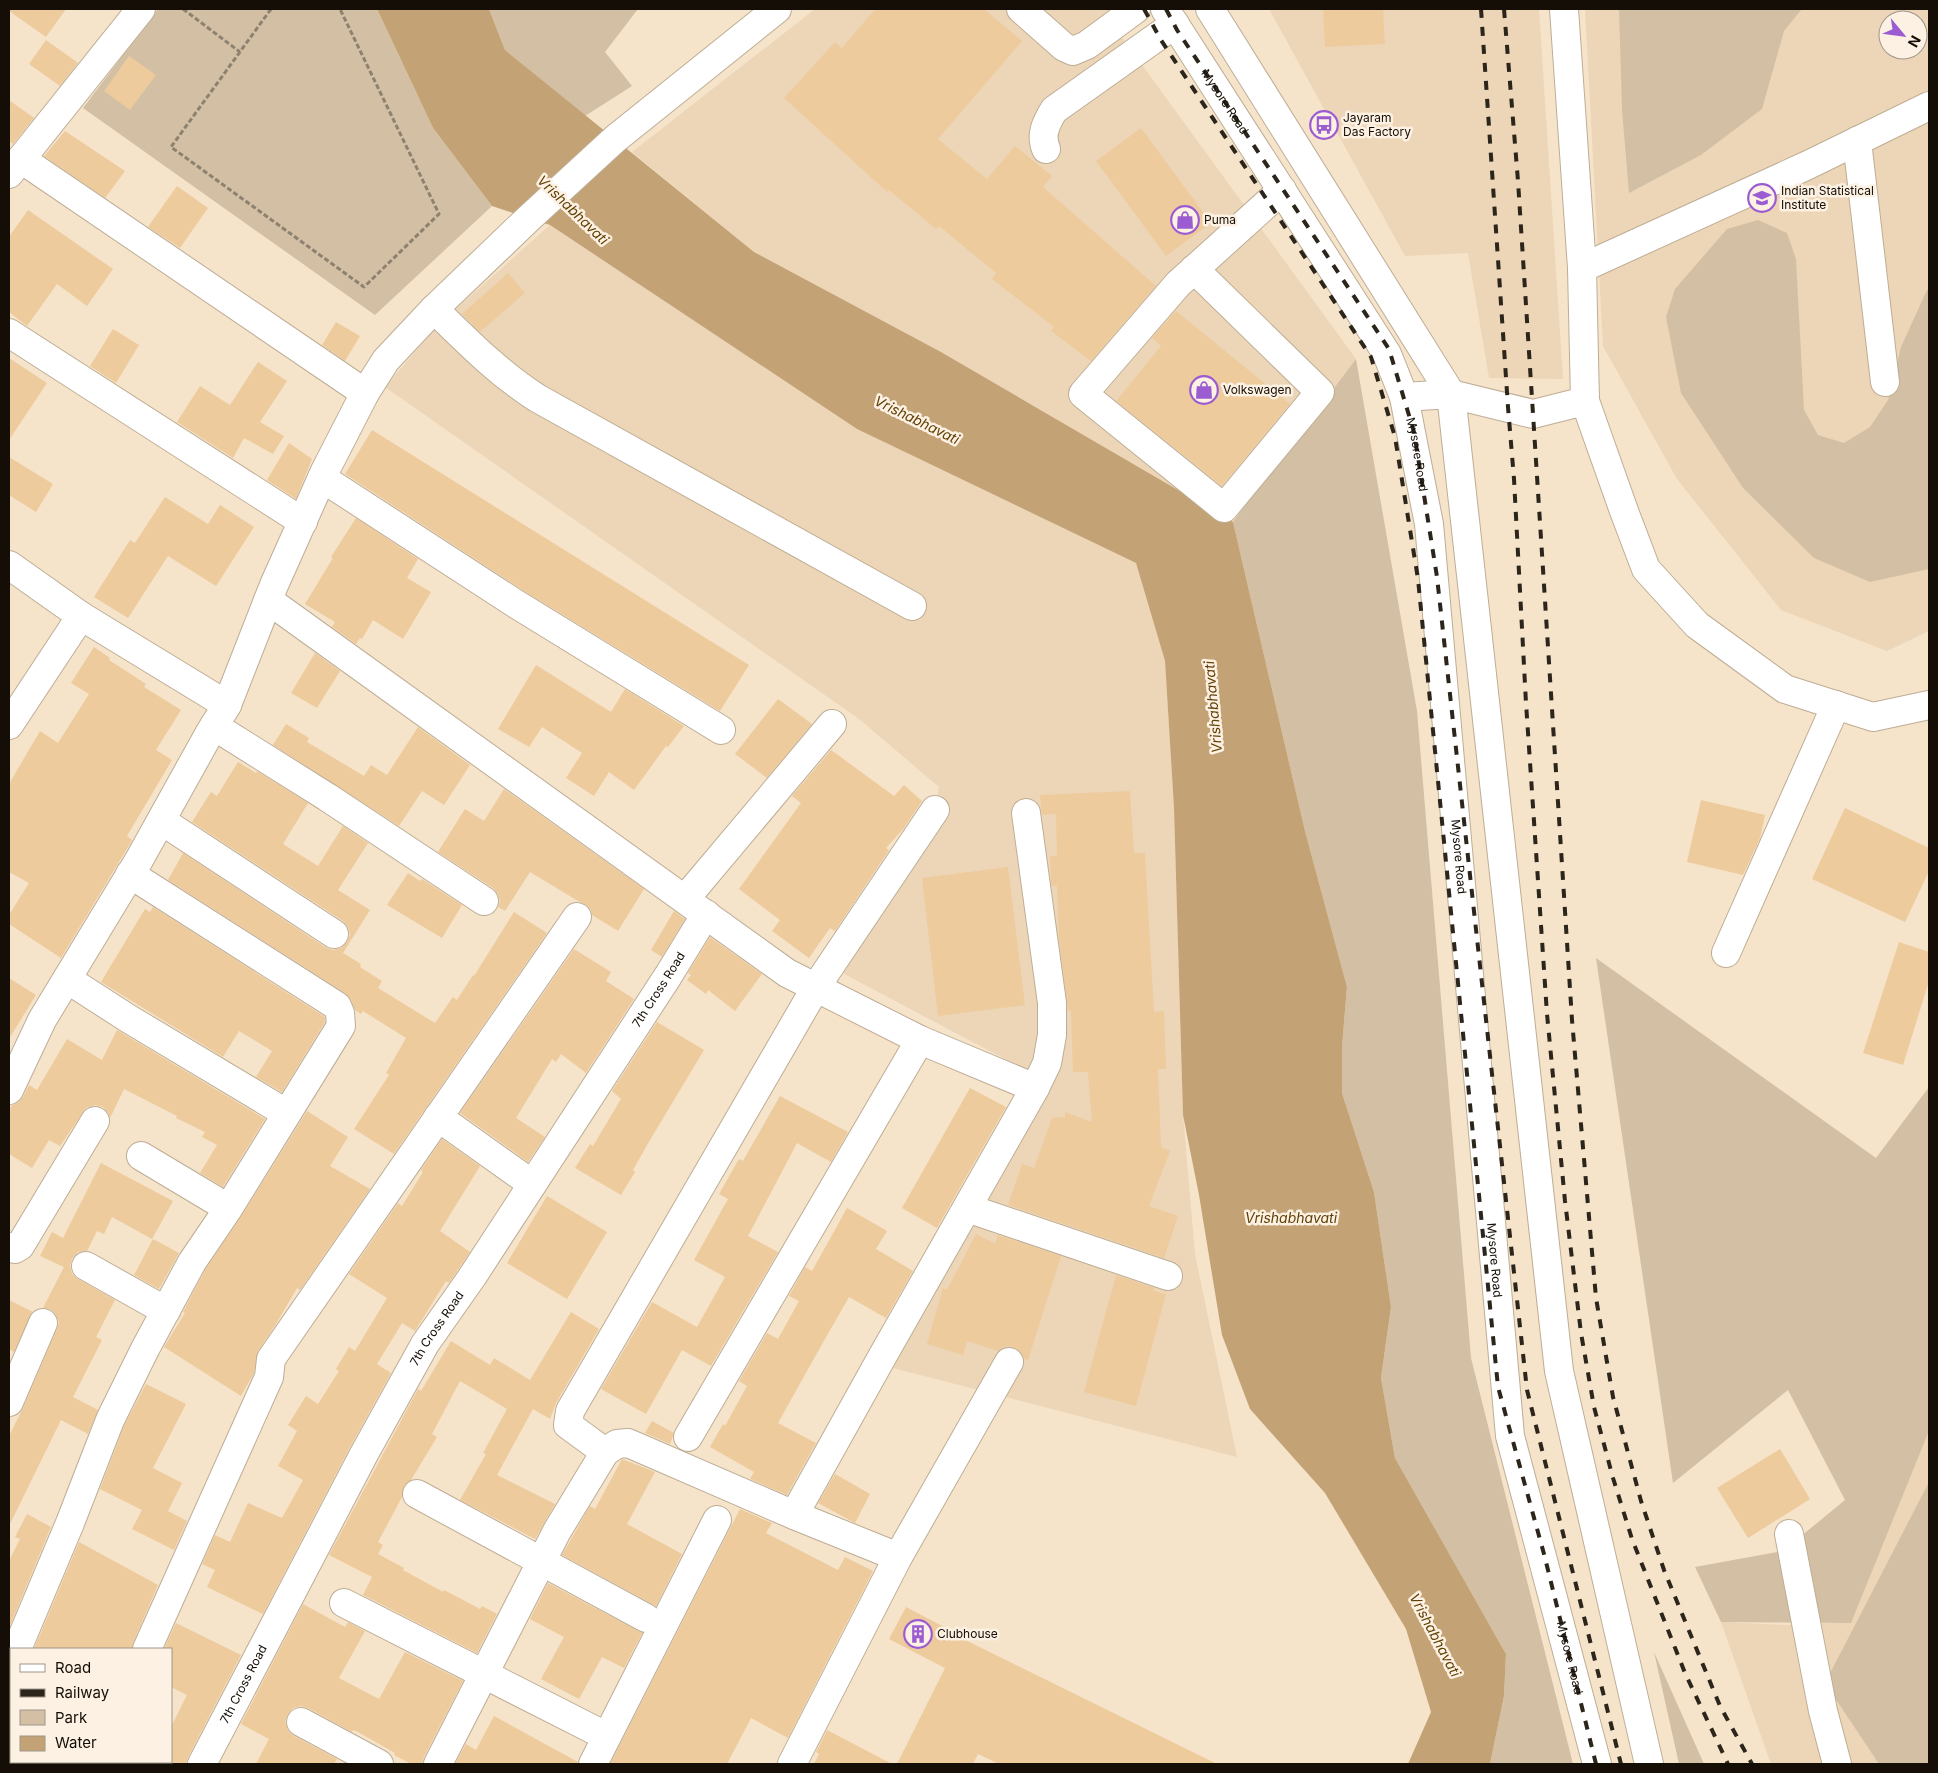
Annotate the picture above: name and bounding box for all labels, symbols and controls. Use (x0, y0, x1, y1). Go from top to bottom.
north arrow (1878, 10, 1928, 60)
text: N (1905, 33, 1925, 50)
street label: Mysore Road (1198, 66, 1252, 137)
bus stop icon: Jayaram Das Factory (1309, 110, 1339, 140)
place label: Jayaram Das Factory (1343, 110, 1411, 139)
water label: Vrishabhavati (534, 171, 613, 248)
school or university icon: Indian Statistical Institute (1747, 183, 1777, 213)
place label: Indian Statistical Institute (1781, 183, 1874, 212)
shop icon: Puma (1170, 205, 1200, 235)
place label: Puma (1204, 212, 1236, 227)
shop icon: Volkswagen (1189, 375, 1219, 405)
place label: Volkswagen (1223, 382, 1292, 397)
water label: Vrishabhavati (872, 392, 963, 448)
street label: Mysore Road (1403, 415, 1431, 492)
water label: Vrishabhavati (1200, 660, 1225, 754)
street label: Mysore Road (1448, 819, 1470, 895)
street label: 7th Cross Road (629, 949, 688, 1030)
water label: Vrishabhavati (1245, 1209, 1338, 1226)
street label: Mysore Road (1484, 1222, 1506, 1298)
street label: 7th Cross Road (406, 1288, 467, 1368)
water label: Vrishabhavati (1406, 1590, 1465, 1680)
building icon: Clubhouse (903, 1619, 933, 1649)
street label: Mysore Road (1554, 1619, 1586, 1696)
place label: Clubhouse (937, 1626, 998, 1641)
street label: 7th Cross Road (217, 1642, 270, 1726)
legend (10, 1648, 172, 1763)
text: Road (55, 1658, 91, 1677)
text: Railway (55, 1683, 110, 1702)
text: Park (55, 1708, 88, 1727)
text: Water (55, 1733, 97, 1752)

